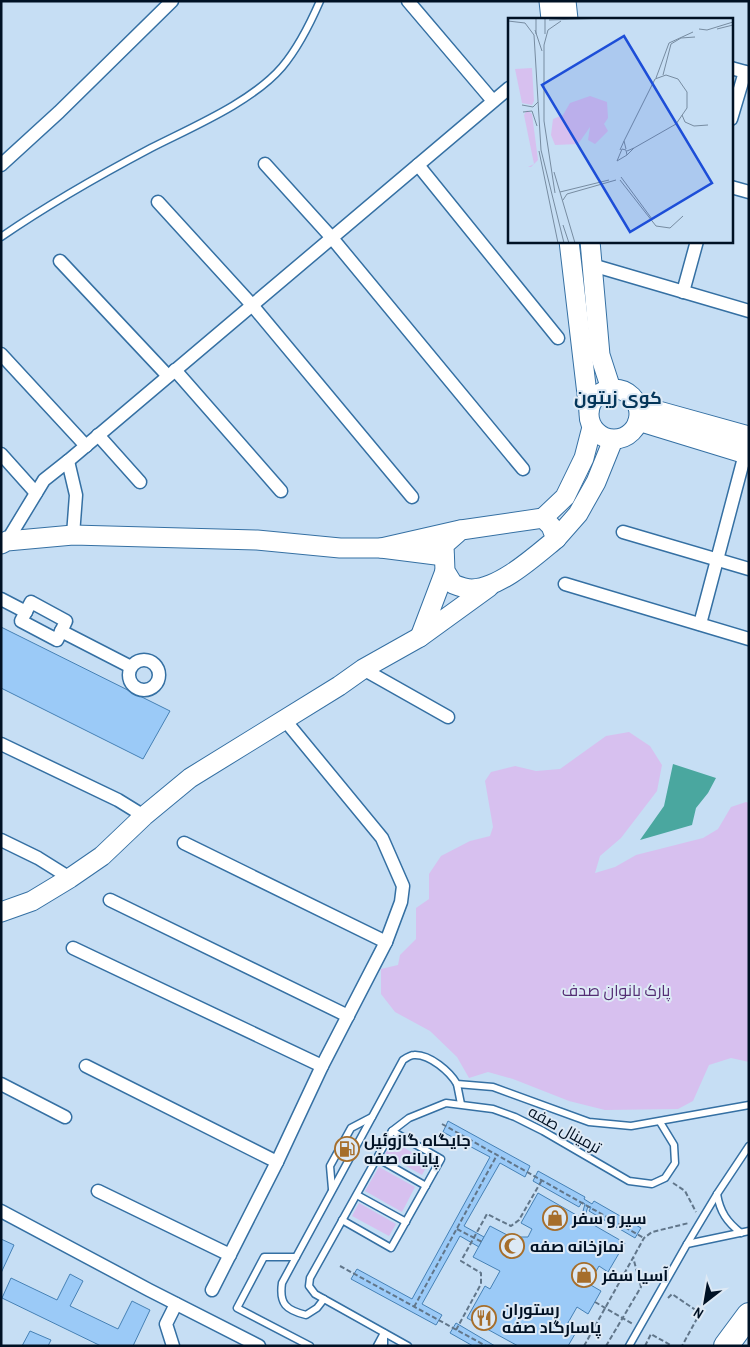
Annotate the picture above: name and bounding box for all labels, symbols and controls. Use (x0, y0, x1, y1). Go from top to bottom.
inset map (508, 18, 732, 242)
district label: کوی زیتون (574, 385, 662, 410)
park label: پارک بانوان صدف (562, 979, 671, 1002)
street label: ترمینال صفه (525, 1100, 606, 1158)
place label: جایگاه گازوئیل پایانه صفه (364, 1129, 471, 1170)
fuel station icon: جایگاه گازوئیل پایانه صفه (334, 1136, 360, 1162)
shop icon: سیر و سفر (542, 1205, 568, 1231)
place label: سیر و سفر (571, 1207, 647, 1229)
mosque icon: نمازخانه صفه (499, 1233, 525, 1259)
place label: نمازخانه صفه (530, 1235, 624, 1257)
shop icon: آسیا سفر (571, 1262, 597, 1288)
place label: آسیا سفر (601, 1264, 668, 1286)
north arrow (680, 1277, 730, 1327)
place label: رستوران پاسارگاد صفه (502, 1298, 601, 1339)
text: N (690, 1303, 706, 1323)
restaurant icon: رستوران پاسارگاد صفه (471, 1305, 497, 1331)

